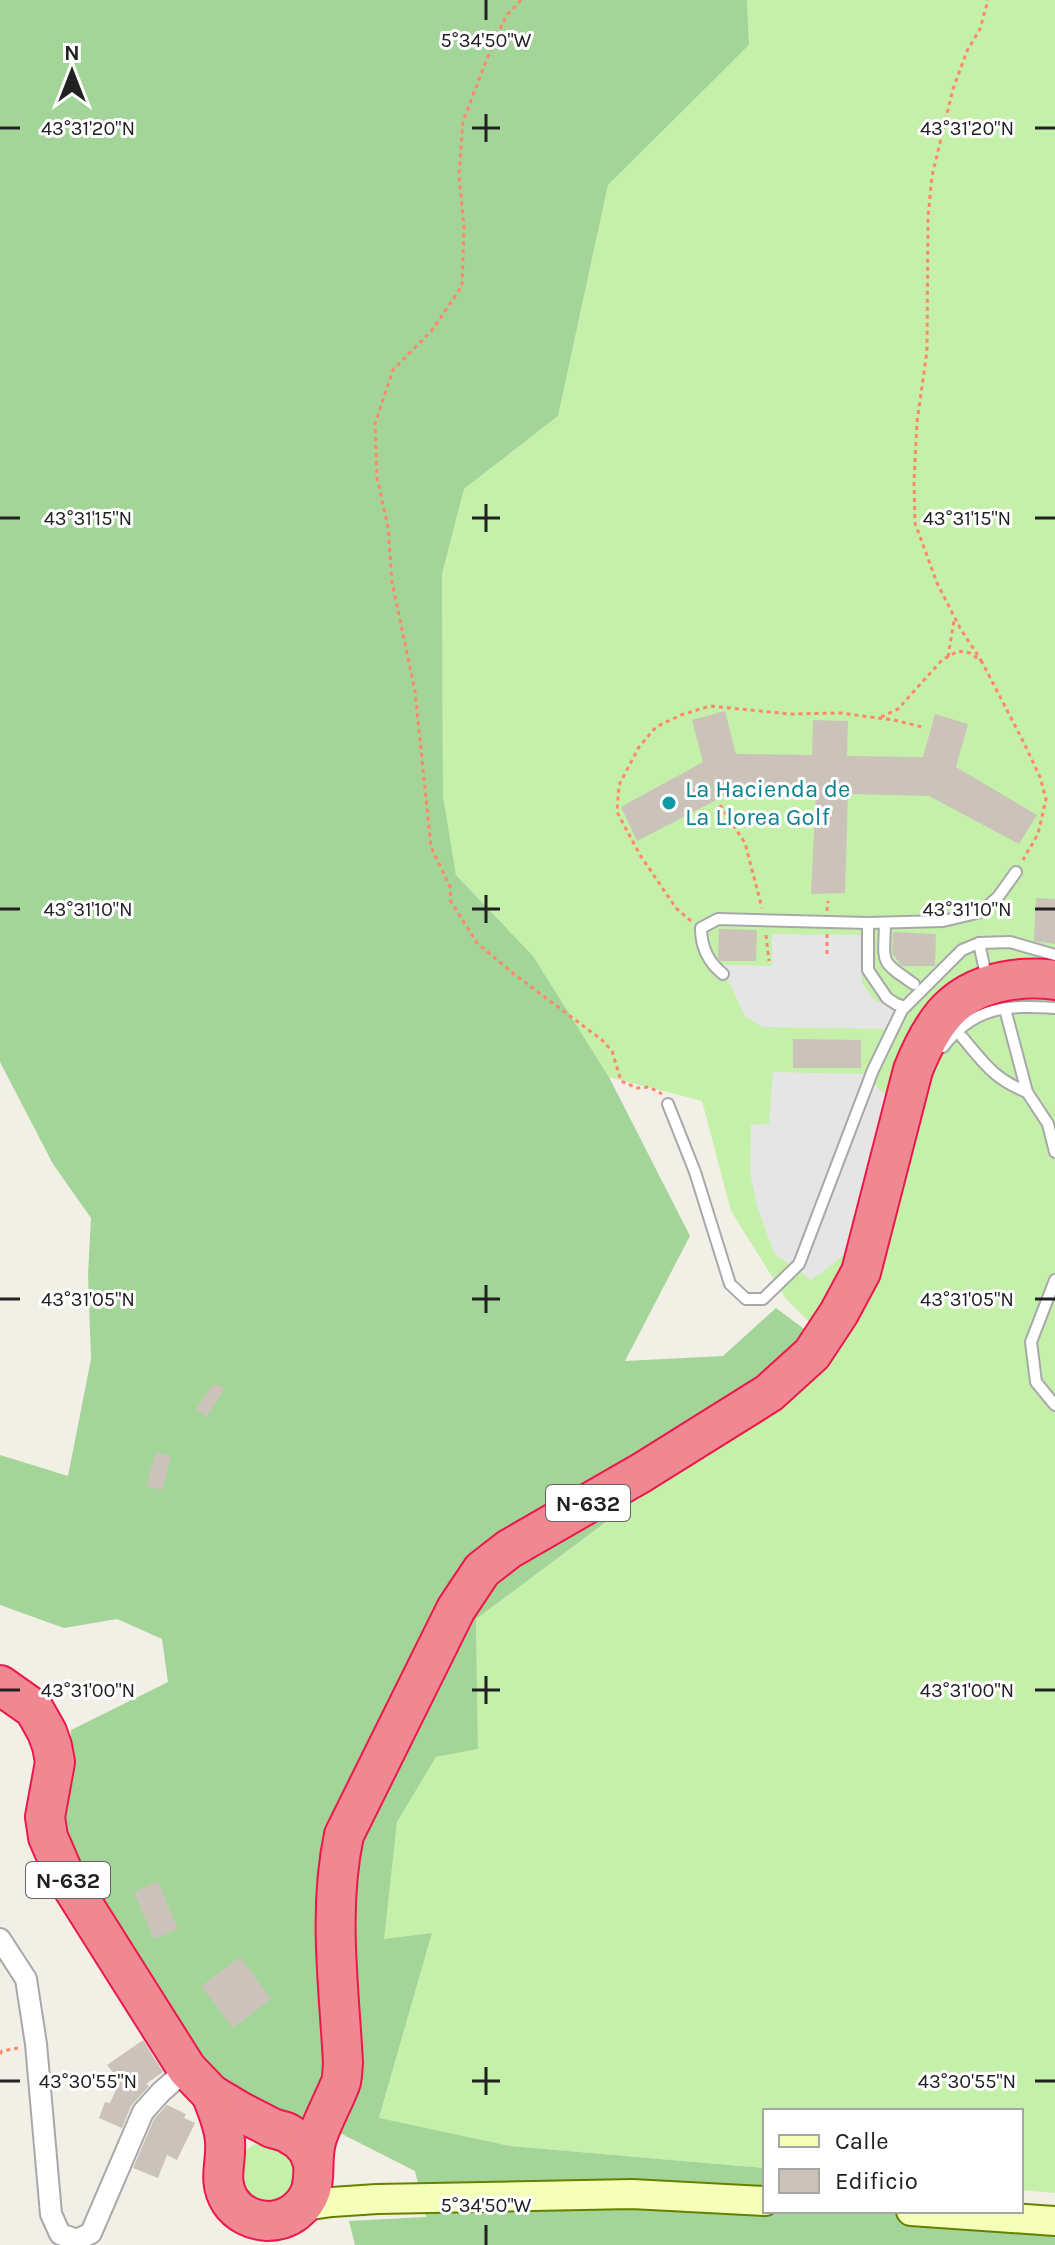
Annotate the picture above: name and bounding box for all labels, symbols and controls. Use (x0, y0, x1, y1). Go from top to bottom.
text: 5°34'50"W (441, 29, 532, 52)
north arrow (32, 32, 112, 112)
text: N (64, 40, 80, 66)
text: 43°31'20"N (41, 117, 135, 140)
text: 43°31'20"N (920, 117, 1014, 140)
text: 43°31'15"N (44, 507, 132, 530)
text: 43°31'15"N (923, 507, 1011, 530)
place label: La Hacienda de La Llorea Golf (685, 775, 850, 831)
marker: La Hacienda de La Llorea Golf (660, 794, 678, 812)
text: 43°31'10"N (43, 898, 133, 921)
text: 43°31'10"N (922, 898, 1012, 921)
text: 43°31'05"N (41, 1288, 135, 1311)
text: 43°31'05"N (920, 1288, 1014, 1311)
road number: N-632 (546, 1485, 630, 1521)
text: 43°31'00"N (41, 1679, 135, 1702)
text: 43°31'00"N (920, 1679, 1014, 1702)
road number: N-632 (26, 1862, 110, 1898)
text: 43°30'55"N (39, 2070, 137, 2093)
text: 43°30'55"N (918, 2070, 1016, 2093)
legend (763, 2109, 1023, 2213)
text: Calle (835, 2127, 889, 2155)
text: Edificio (835, 2167, 918, 2195)
text: 5°34'50"W (441, 2194, 532, 2217)

